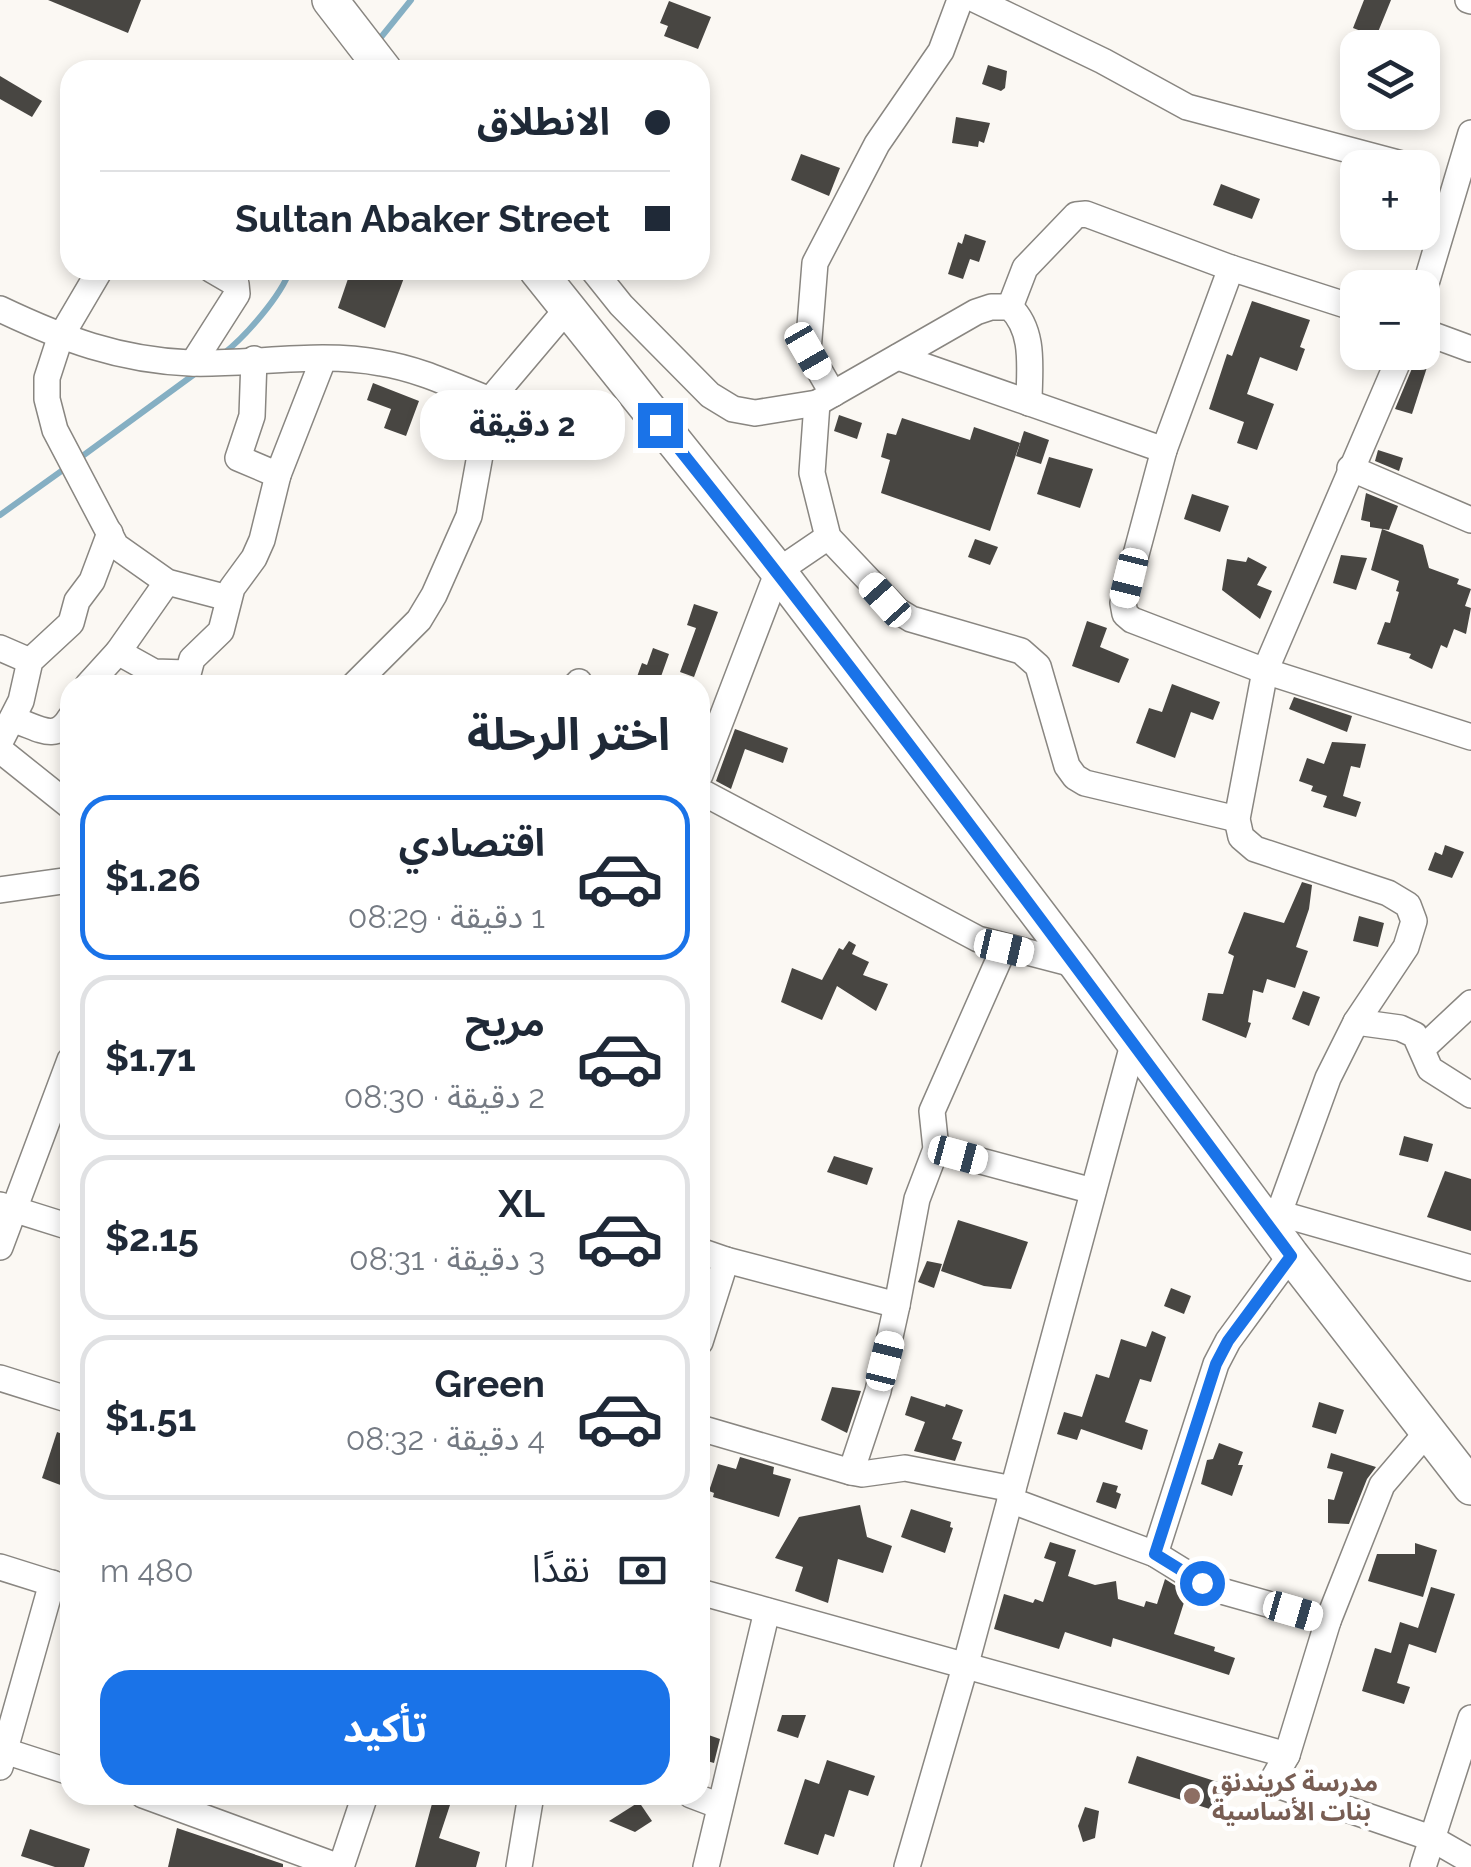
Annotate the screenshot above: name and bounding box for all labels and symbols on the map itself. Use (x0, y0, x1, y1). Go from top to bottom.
car (780, 318, 836, 384)
callout: 2 دقيقة (420, 390, 625, 460)
route end (638, 403, 683, 448)
car (1107, 545, 1151, 611)
car (854, 568, 916, 632)
car (971, 927, 1037, 969)
car (925, 1133, 991, 1177)
car (863, 1328, 907, 1394)
route start (1180, 1561, 1225, 1606)
car (1260, 1588, 1326, 1634)
place label: مدرسة كريندنق بنات الأساسية (1212, 1767, 1378, 1826)
marker: مدرسة كريندنق بنات الأساسية (1181, 1785, 1203, 1807)

